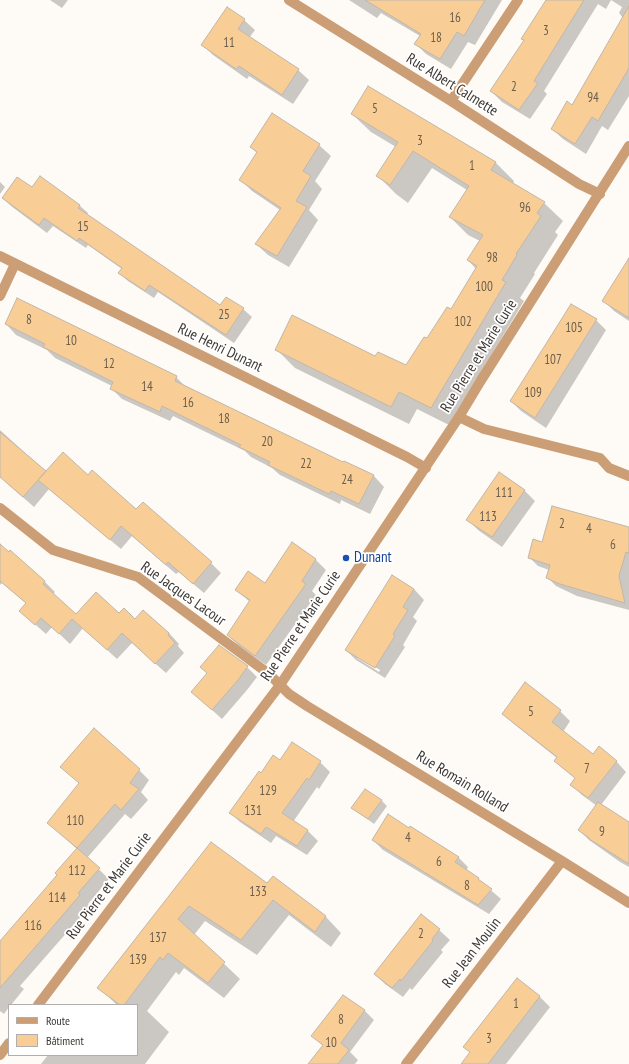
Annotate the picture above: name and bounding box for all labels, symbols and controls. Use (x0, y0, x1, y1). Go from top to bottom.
house number: 16 (449, 10, 461, 26)
house number: 3 (543, 23, 549, 39)
house number: 18 (430, 30, 442, 46)
house number: 11 (223, 35, 235, 51)
street label: Rue Albert Calmette (403, 50, 501, 120)
house number: 2 (511, 79, 517, 95)
house number: 94 (587, 90, 599, 106)
house number: 5 (372, 101, 378, 117)
house number: 3 (417, 133, 423, 149)
house number: 1 (469, 158, 475, 174)
house number: 96 (519, 200, 531, 216)
house number: 15 (77, 219, 89, 235)
house number: 98 (486, 250, 498, 266)
house number: 100 (475, 279, 493, 295)
street label: Rue Pierre et Marie Curie (437, 296, 521, 416)
house number: 25 (218, 307, 230, 323)
house number: 8 (26, 312, 32, 328)
house number: 102 (454, 314, 472, 330)
street label: Rue Henri Dunant (175, 320, 265, 376)
house number: 105 (565, 320, 583, 336)
house number: 10 (65, 333, 77, 349)
house number: 107 (544, 352, 562, 368)
house number: 12 (103, 356, 115, 372)
house number: 14 (141, 379, 153, 395)
house number: 109 (524, 385, 542, 401)
house number: 16 (182, 395, 194, 411)
house number: 18 (218, 411, 230, 427)
house number: 20 (261, 434, 273, 450)
house number: 22 (300, 456, 312, 472)
house number: 24 (341, 472, 353, 488)
house number: 111 (495, 485, 513, 501)
house number: 113 (479, 509, 497, 525)
house number: 2 (559, 516, 565, 532)
house number: 4 (586, 521, 592, 537)
house number: 6 (610, 537, 616, 553)
place label: Dunant (354, 549, 392, 567)
marker: Dunant (341, 553, 351, 563)
street label: Rue Jacques Lacour (137, 558, 229, 630)
street label: Rue Pierre et Marie Curie (257, 567, 345, 685)
house number: 5 (528, 704, 534, 720)
street label: Rue Romain Rolland (413, 747, 511, 817)
house number: 7 (584, 761, 590, 777)
house number: 129 (259, 783, 277, 799)
house number: 131 (244, 803, 262, 819)
house number: 110 (66, 813, 84, 829)
house number: 9 (599, 824, 605, 840)
street label: Rue Pierre et Marie Curie (63, 829, 155, 943)
house number: 4 (405, 830, 411, 846)
house number: 6 (436, 854, 442, 870)
house number: 112 (68, 863, 86, 879)
house number: 8 (464, 878, 470, 894)
house number: 133 (249, 884, 267, 900)
house number: 114 (48, 890, 66, 906)
street label: Rue Jean Moulin (439, 914, 505, 992)
house number: 116 (24, 918, 42, 934)
house number: 2 (418, 926, 424, 942)
house number: 137 (149, 930, 167, 946)
house number: 139 (129, 952, 147, 968)
house number: 1 (513, 996, 519, 1012)
legend (8, 1004, 138, 1056)
house number: 8 (338, 1012, 344, 1028)
text: Route (46, 1013, 70, 1028)
house number: 3 (486, 1031, 492, 1047)
text: Bâtiment (46, 1033, 84, 1048)
house number: 10 (325, 1035, 337, 1051)

